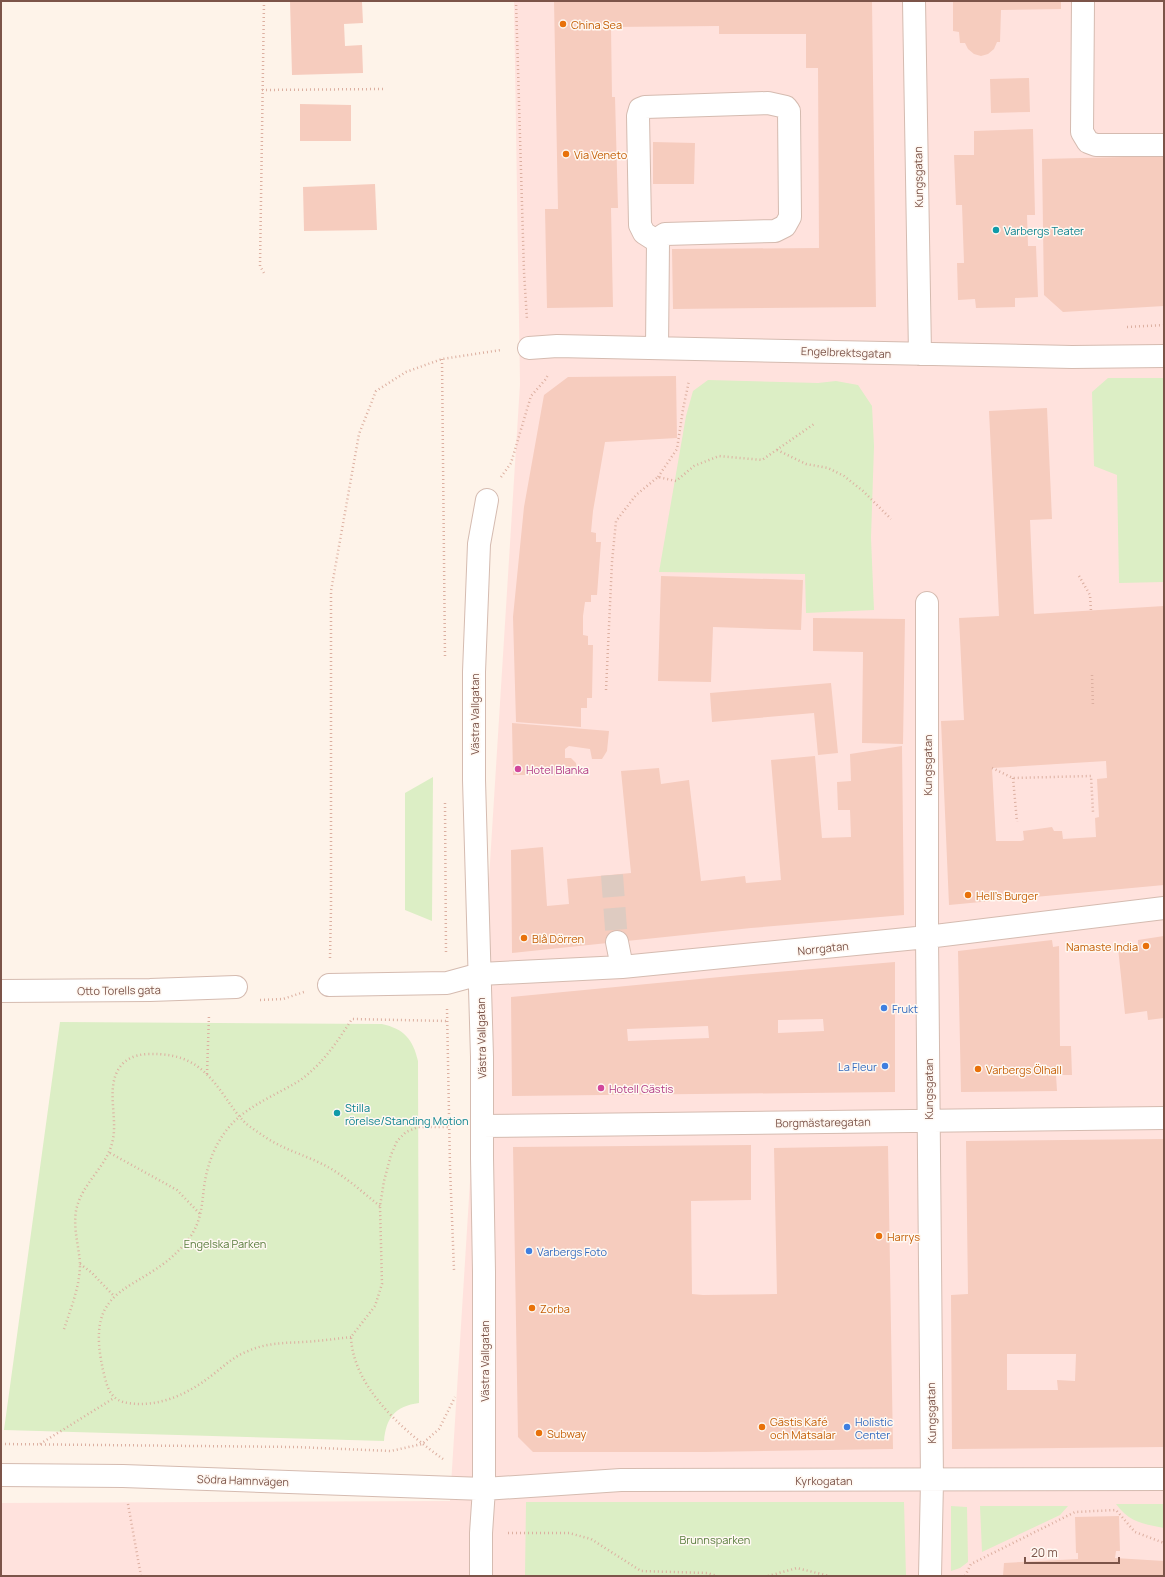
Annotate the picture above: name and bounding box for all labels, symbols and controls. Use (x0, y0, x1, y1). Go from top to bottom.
place label: China Sea (571, 17, 622, 32)
marker: China Sea (558, 19, 568, 29)
street label: Kungsgatan (910, 146, 926, 208)
place label: Via Veneto (574, 147, 628, 162)
marker: Via Veneto (561, 149, 571, 159)
place label: Varbergs Teater (1004, 223, 1084, 238)
marker: Varbergs Teater (991, 225, 1001, 235)
street label: Engelbrektsgatan (801, 343, 891, 361)
street label: Västra Vallgatan (467, 673, 482, 755)
street label: Kungsgatan (920, 734, 935, 796)
place label: Hotel Blanka (526, 762, 589, 777)
marker: Hotel Blanka (513, 764, 523, 774)
place label: Hell's Burger (976, 888, 1038, 903)
marker: Hell's Burger (963, 890, 973, 900)
place label: Blå Dörren (532, 931, 584, 946)
marker: Blå Dörren (519, 933, 529, 943)
street label: Norrgatan (797, 938, 849, 958)
place label: Namaste India (1066, 939, 1138, 954)
marker: Namaste India (1141, 941, 1151, 951)
street label: Otto Torells gata (77, 982, 161, 998)
street label: Västra Vallgatan (473, 997, 489, 1079)
place label: Frukt (892, 1001, 918, 1016)
marker: Frukt (879, 1003, 889, 1013)
street label: Kungsgatan (921, 1058, 936, 1120)
place label: La Fleur (838, 1059, 877, 1074)
marker: La Fleur (880, 1061, 890, 1071)
place label: Varbergs Ölhall (986, 1062, 1062, 1077)
marker: Varbergs Ölhall (973, 1064, 983, 1074)
place label: Hotell Gästis (609, 1081, 674, 1096)
marker: Hotell Gästis (596, 1083, 606, 1093)
place label: Stilla rörelse/Standing Motion (345, 1100, 469, 1128)
marker: Stilla rörelse/Standing Motion (332, 1108, 342, 1118)
street label: Borgmästaregatan (775, 1114, 871, 1130)
place label: Harrys (887, 1229, 920, 1244)
marker: Harrys (874, 1231, 884, 1241)
park label: Engelska Parken (184, 1236, 266, 1251)
place label: Varbergs Foto (537, 1244, 607, 1259)
marker: Varbergs Foto (524, 1246, 534, 1256)
place label: Zorba (540, 1301, 570, 1316)
marker: Zorba (527, 1303, 537, 1313)
street label: Västra Vallgatan (477, 1320, 492, 1402)
street label: Kungsgatan (923, 1382, 939, 1444)
place label: Gästis Kafé och Matsalar (770, 1414, 836, 1442)
place label: Holistic Center (855, 1414, 893, 1442)
marker: Gästis Kafé och Matsalar (757, 1422, 767, 1432)
marker: Holistic Center (842, 1422, 852, 1432)
place label: Subway (547, 1426, 587, 1441)
marker: Subway (534, 1428, 544, 1438)
street label: Södra Hamnvägen (197, 1471, 289, 1489)
street label: Kyrkogatan (795, 1473, 853, 1488)
park label: Brunnsparken (680, 1532, 750, 1547)
scale bar (1025, 1539, 1119, 1565)
text: 20 m (1031, 1544, 1058, 1561)

